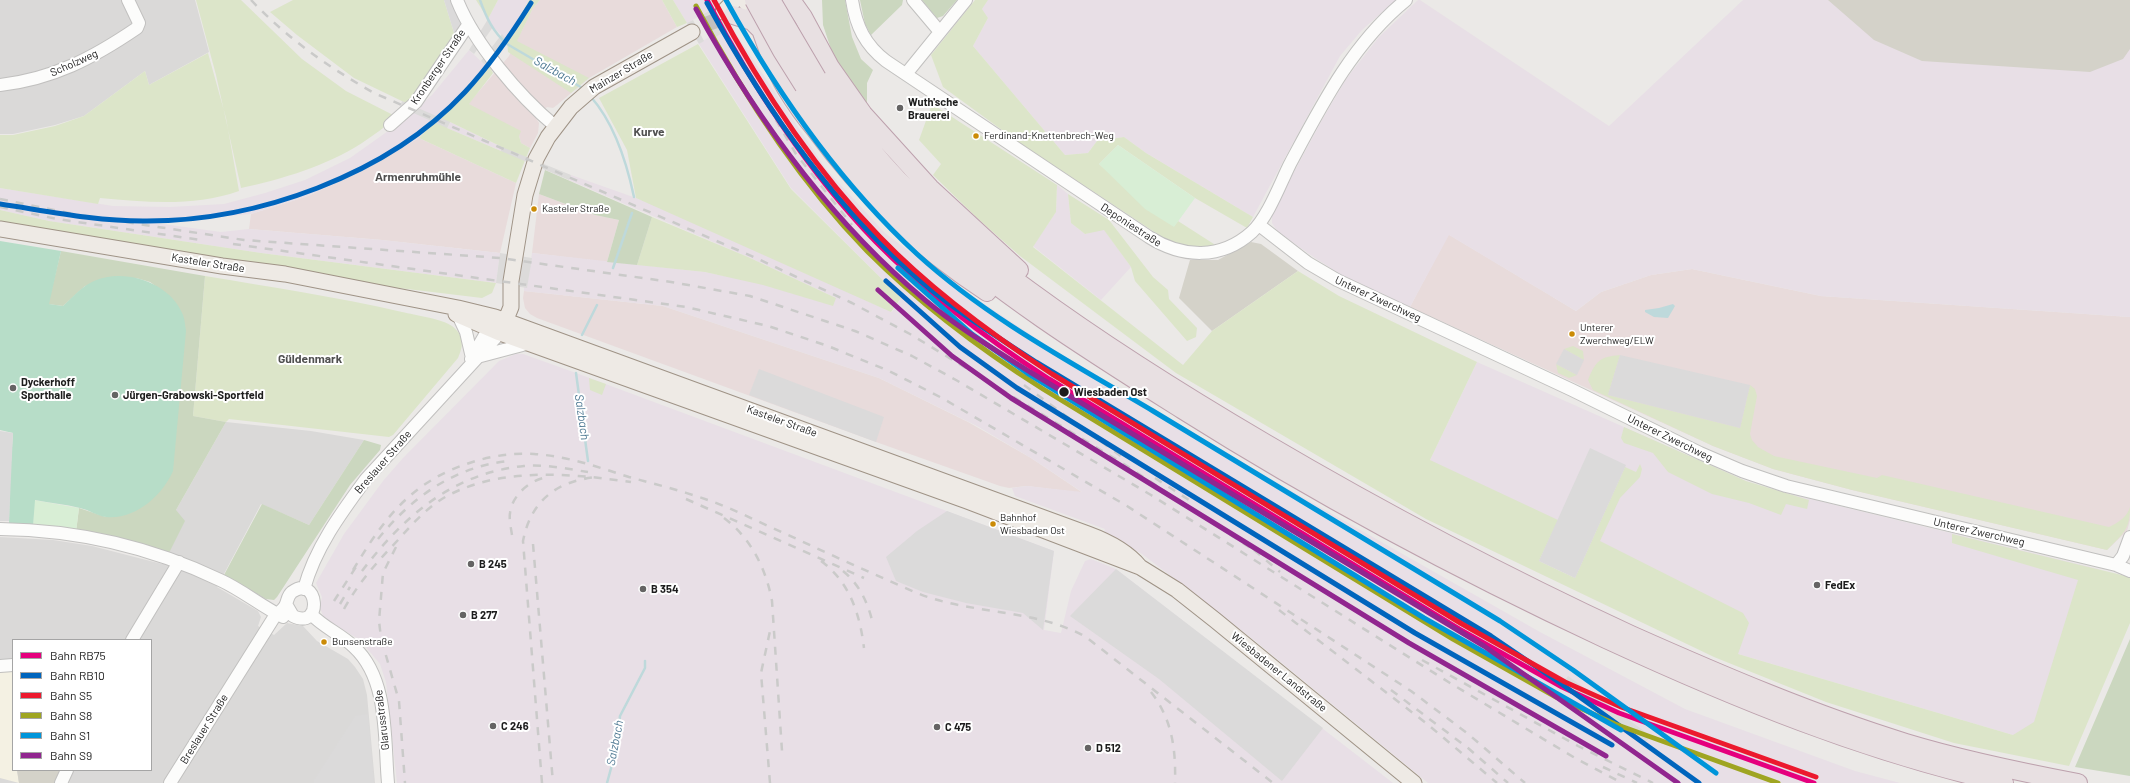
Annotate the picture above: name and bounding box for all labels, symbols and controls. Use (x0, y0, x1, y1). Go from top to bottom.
street label: Kronberger Straße (408, 27, 468, 107)
street label: Scholzweg (48, 47, 100, 79)
street label: Mainzer Straße (587, 48, 655, 96)
water label: Salzbach (531, 54, 579, 88)
place label: Wuth'sche Brauerei (908, 95, 958, 121)
marker: Wuth'sche Brauerei (895, 103, 905, 113)
district label: Kurve (633, 125, 665, 139)
place label: Ferdinand-Knettenbrech-Weg (984, 130, 1114, 142)
marker: Ferdinand-Knettenbrech-Weg (971, 131, 981, 141)
district label: Armenruhmühle (375, 170, 461, 184)
street label: Deponiestraße (1098, 200, 1164, 250)
place label: Kasteler Straße (542, 203, 609, 215)
marker: Kasteler Straße (529, 204, 539, 214)
street label: Kasteler Straße (170, 251, 246, 275)
street label: Unterer Zwerchweg (1333, 273, 1423, 325)
place label: Unterer Zwerchweg/ELW (1580, 322, 1654, 346)
marker: Unterer Zwerchweg/ELW (1567, 329, 1577, 339)
district label: Güldenmark (278, 352, 342, 366)
place label: Dyckerhoff Sporthalle (21, 375, 75, 401)
marker: Dyckerhoff Sporthalle (8, 383, 18, 393)
marker: Wiesbaden Ost (1057, 385, 1071, 399)
place label: Wiesbaden Ost (1074, 385, 1147, 399)
place label: Jürgen-Grabowski-Sportfeld (123, 388, 264, 402)
marker: Jürgen-Grabowski-Sportfeld (110, 390, 120, 400)
water label: Salzbach (572, 393, 592, 441)
street label: Kasteler Straße (745, 402, 819, 440)
street label: Unterer Zwerchweg (1625, 412, 1715, 464)
street label: Breslauer Straße (352, 427, 414, 497)
place label: Bahnhof Wiesbaden Ost (1000, 512, 1065, 536)
street label: Unterer Zwerchweg (1932, 515, 2026, 549)
marker: Bahnhof Wiesbaden Ost (988, 519, 998, 529)
place label: B 245 (479, 557, 507, 571)
marker: B 245 (466, 559, 476, 569)
place label: FedEx (1825, 578, 1855, 592)
marker: FedEx (1812, 580, 1822, 590)
place label: B 354 (651, 582, 679, 596)
marker: B 354 (638, 584, 648, 594)
place label: B 277 (471, 608, 497, 622)
marker: B 277 (458, 610, 468, 620)
street label: Wiesbadener Landstraße (1228, 629, 1330, 715)
place label: Bunsenstraße (332, 636, 392, 648)
marker: Bunsenstraße (319, 637, 329, 647)
legend (12, 639, 152, 771)
text: Bahn RB75 (50, 648, 106, 662)
text: Bahn RB10 (50, 668, 105, 682)
text: Bahn S5 (50, 688, 92, 702)
street label: Glarusstraße (372, 689, 392, 751)
street label: Breslauer Straße (177, 692, 231, 766)
text: Bahn S8 (50, 708, 92, 722)
place label: C 246 (501, 719, 529, 733)
water label: Salzbach (604, 719, 626, 767)
place label: C 475 (945, 720, 971, 734)
marker: C 246 (488, 721, 498, 731)
marker: C 475 (932, 722, 942, 732)
text: Bahn S1 (50, 728, 90, 742)
place label: D 512 (1096, 741, 1121, 755)
marker: D 512 (1083, 743, 1093, 753)
text: Bahn S9 (50, 748, 92, 762)

